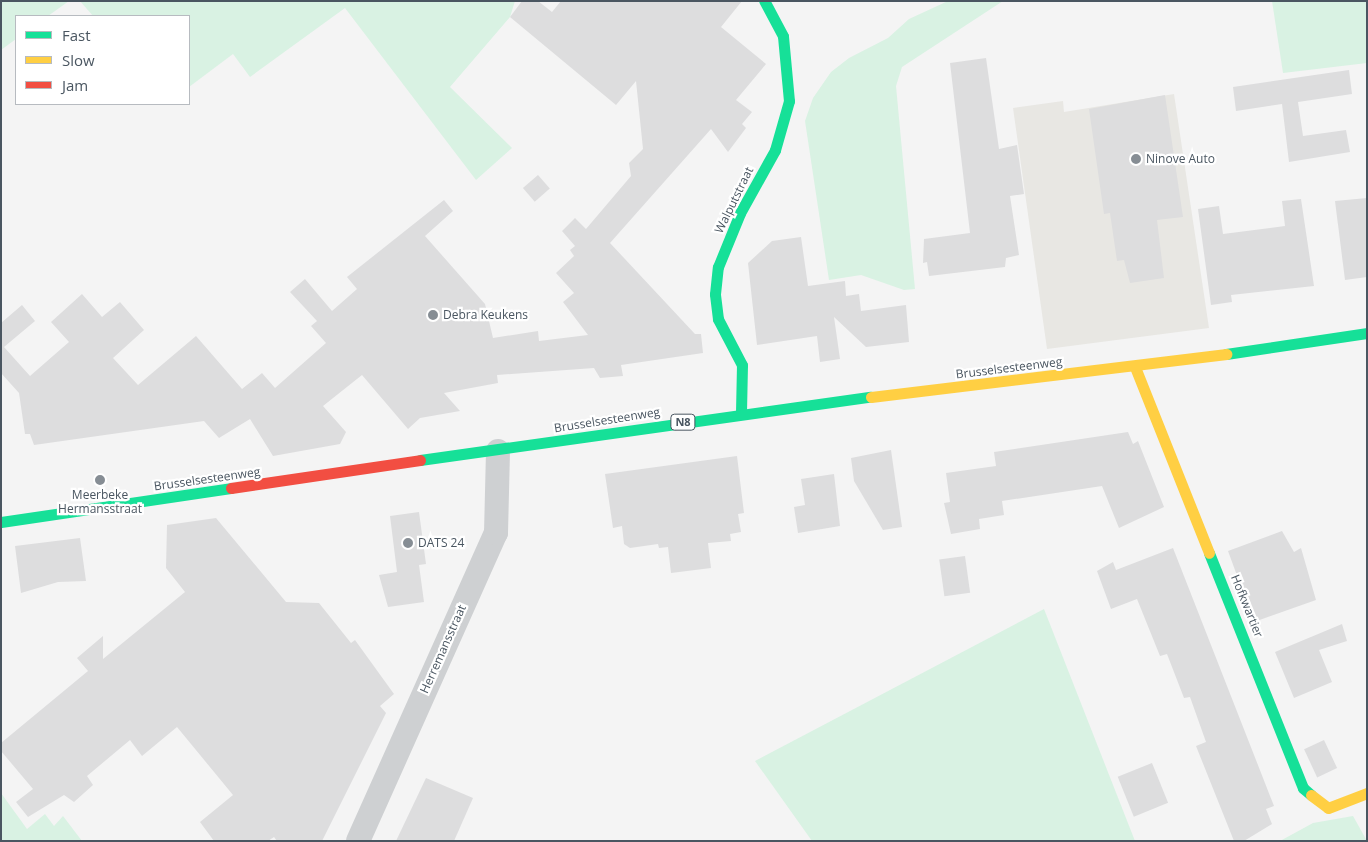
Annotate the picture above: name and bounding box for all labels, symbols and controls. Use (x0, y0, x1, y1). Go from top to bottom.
legend (15, 15, 190, 105)
text: Fast (62, 25, 91, 45)
text: Slow (62, 50, 95, 70)
text: Jam (62, 75, 88, 95)
place label: Ninove Auto (1146, 152, 1215, 166)
marker: Ninove Auto (1130, 153, 1142, 165)
street label: Walputstraat (712, 164, 756, 236)
place label: Debra Keukens (443, 308, 528, 322)
marker: Debra Keukens (427, 309, 439, 321)
street label: Brusselsesteenweg (955, 354, 1063, 382)
street label: Brusselsesteenweg (553, 405, 661, 435)
road number: N8 (669, 414, 697, 431)
street label: Brusselsesteenweg (153, 464, 261, 494)
marker: Meerbeke Hermansstraat (94, 474, 106, 486)
place label: Meerbeke Hermansstraat (58, 488, 142, 516)
place label: DATS 24 (418, 536, 464, 550)
marker: DATS 24 (402, 537, 414, 549)
street label: Hofkwartier (1228, 573, 1266, 639)
street label: Herremansstraat (417, 602, 469, 696)

